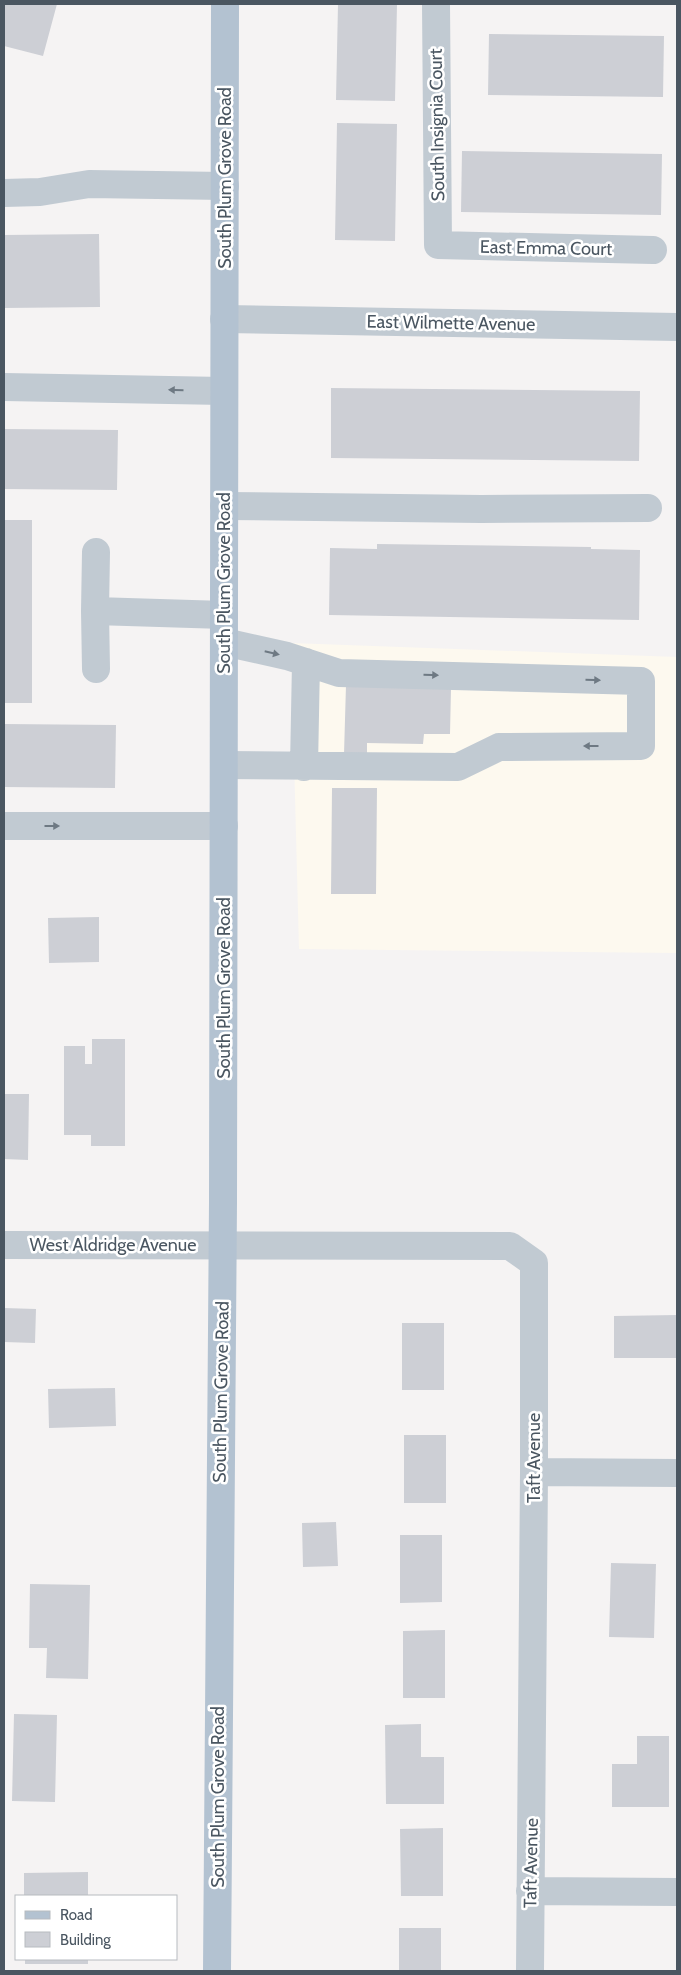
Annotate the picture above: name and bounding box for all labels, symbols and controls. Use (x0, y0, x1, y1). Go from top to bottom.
street label: South Insignia Court (425, 48, 449, 202)
street label: South Plum Grove Road (214, 87, 236, 269)
street label: East Emma Court (480, 236, 612, 260)
street label: East Wilmette Avenue (367, 311, 535, 335)
one-way arrow (167, 386, 183, 394)
street label: South Plum Grove Road (213, 492, 235, 674)
one-way arrow (264, 649, 279, 657)
one-way arrow (423, 672, 439, 680)
one-way arrow (586, 676, 602, 684)
one-way arrow (583, 742, 599, 750)
one-way arrow (45, 822, 61, 830)
street label: South Plum Grove Road (213, 897, 235, 1079)
street label: West Aldridge Avenue (29, 1234, 197, 1256)
street label: South Plum Grove Road (208, 1301, 234, 1483)
street label: Taft Avenue (523, 1413, 545, 1503)
street label: South Plum Grove Road (207, 1706, 229, 1888)
street label: Taft Avenue (519, 1818, 543, 1908)
legend (15, 1895, 178, 1960)
text: Road (60, 1906, 93, 1924)
text: Building (60, 1931, 111, 1949)

